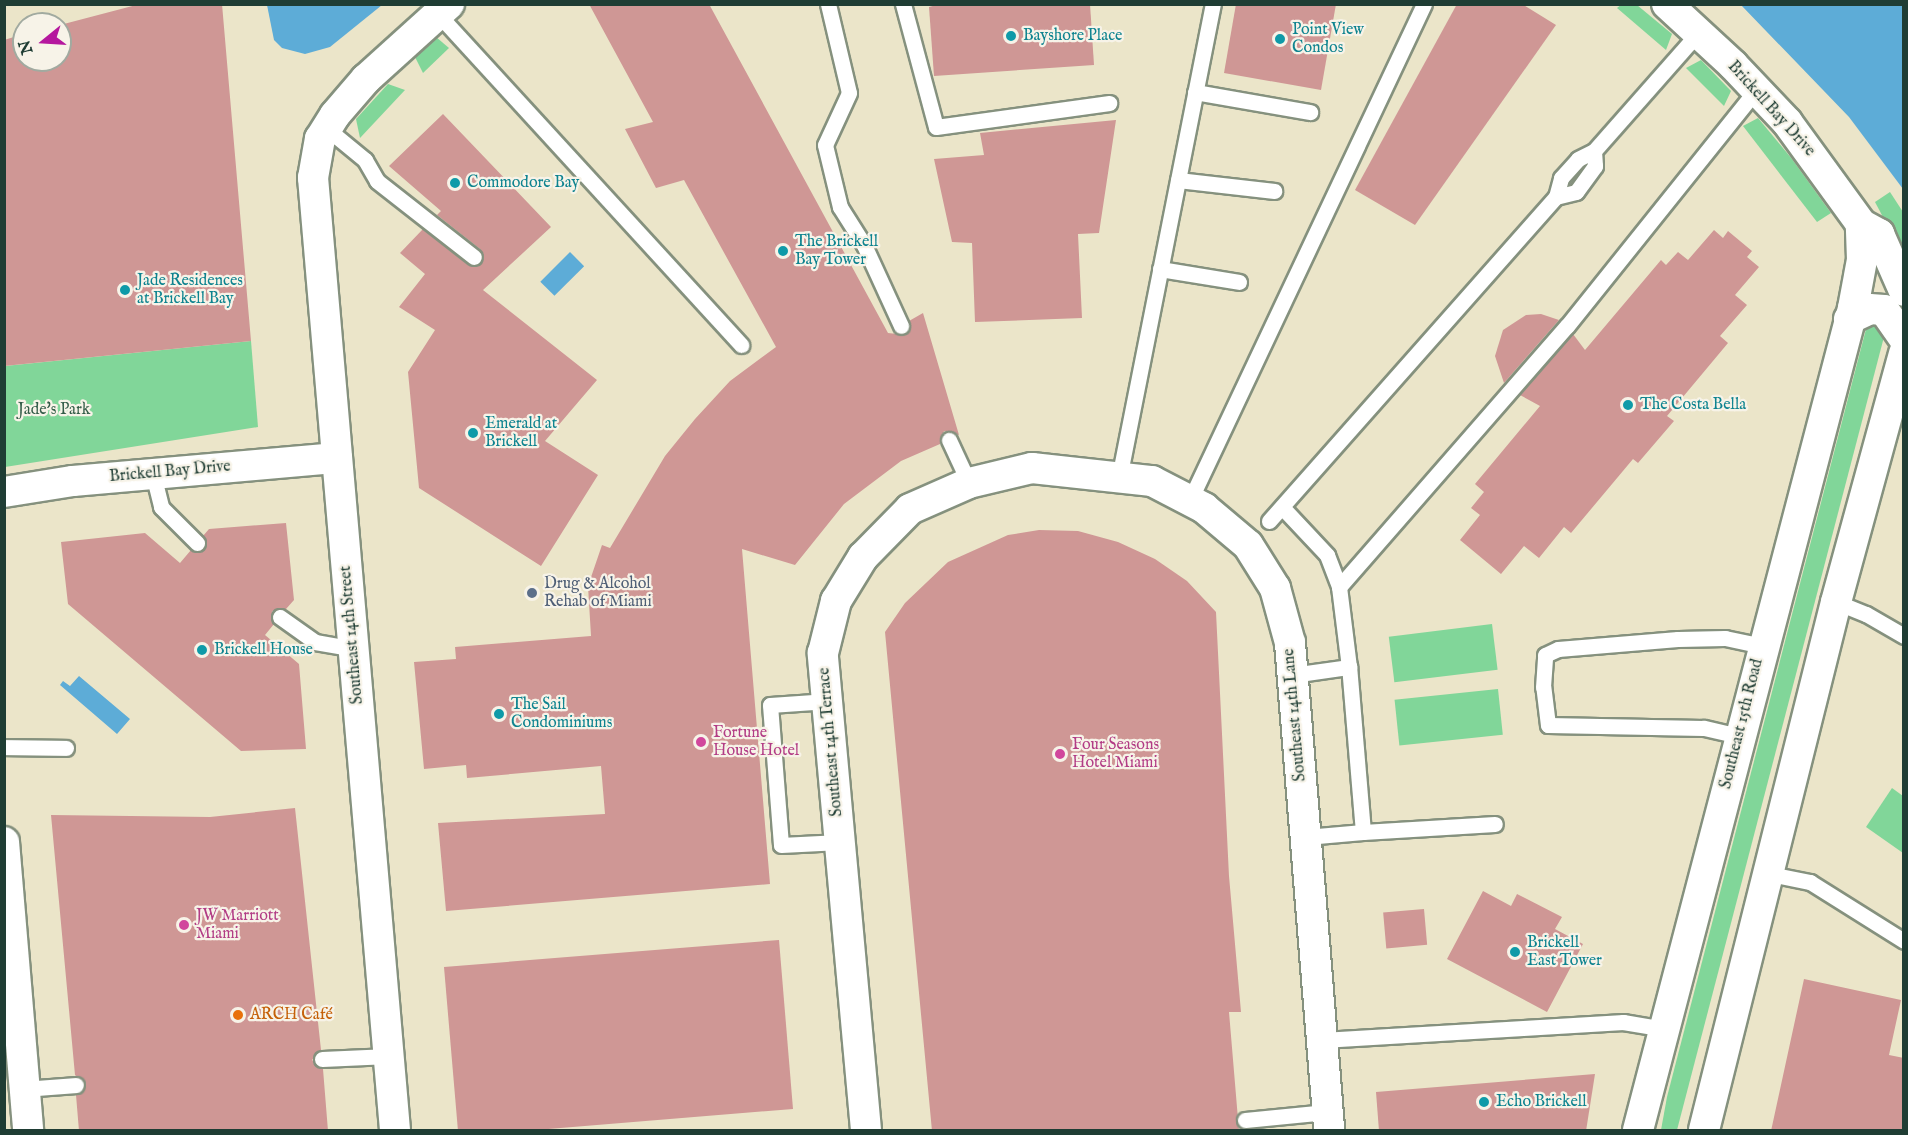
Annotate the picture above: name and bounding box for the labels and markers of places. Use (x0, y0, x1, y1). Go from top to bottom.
place label: Point View Condos (1292, 20, 1364, 58)
place label: Bayshore Place (1023, 26, 1122, 46)
marker: Bayshore Place (1004, 29, 1018, 43)
marker: Point View Condos (1273, 32, 1287, 46)
place label: Commodore Bay (467, 173, 579, 193)
marker: Commodore Bay (448, 176, 462, 190)
place label: The Brickell Bay Tower (795, 232, 878, 270)
marker: The Brickell Bay Tower (776, 244, 790, 258)
place label: Jade Residences at Brickell Bay (137, 271, 243, 309)
marker: Jade Residences at Brickell Bay (118, 283, 132, 297)
place label: The Costa Bella (1640, 395, 1746, 415)
marker: The Costa Bella (1621, 398, 1635, 412)
place label: Emerald at Brickell (485, 414, 557, 452)
marker: Emerald at Brickell (466, 426, 480, 440)
place label: Drug & Alcohol Rehab of Miami (544, 574, 652, 612)
marker: Drug & Alcohol Rehab of Miami (525, 586, 539, 600)
place label: Brickell House (214, 640, 313, 660)
marker: Brickell House (195, 643, 209, 657)
place label: The Sail Condominiums (511, 695, 612, 733)
marker: The Sail Condominiums (492, 707, 506, 721)
place label: Fortune House Hotel (713, 723, 799, 761)
marker: Fortune House Hotel (694, 735, 708, 749)
place label: Four Seasons Hotel Miami (1072, 735, 1159, 773)
marker: Four Seasons Hotel Miami (1053, 747, 1067, 761)
place label: JW Marriott Miami (196, 906, 279, 944)
marker: JW Marriott Miami (177, 918, 191, 932)
place label: Brickell East Tower (1527, 933, 1602, 971)
marker: Brickell East Tower (1508, 945, 1522, 959)
place label: ARCH Café (250, 1005, 333, 1025)
marker: ARCH Café (231, 1008, 245, 1022)
place label: Echo Brickell (1496, 1092, 1587, 1112)
marker: Echo Brickell (1477, 1095, 1491, 1109)

